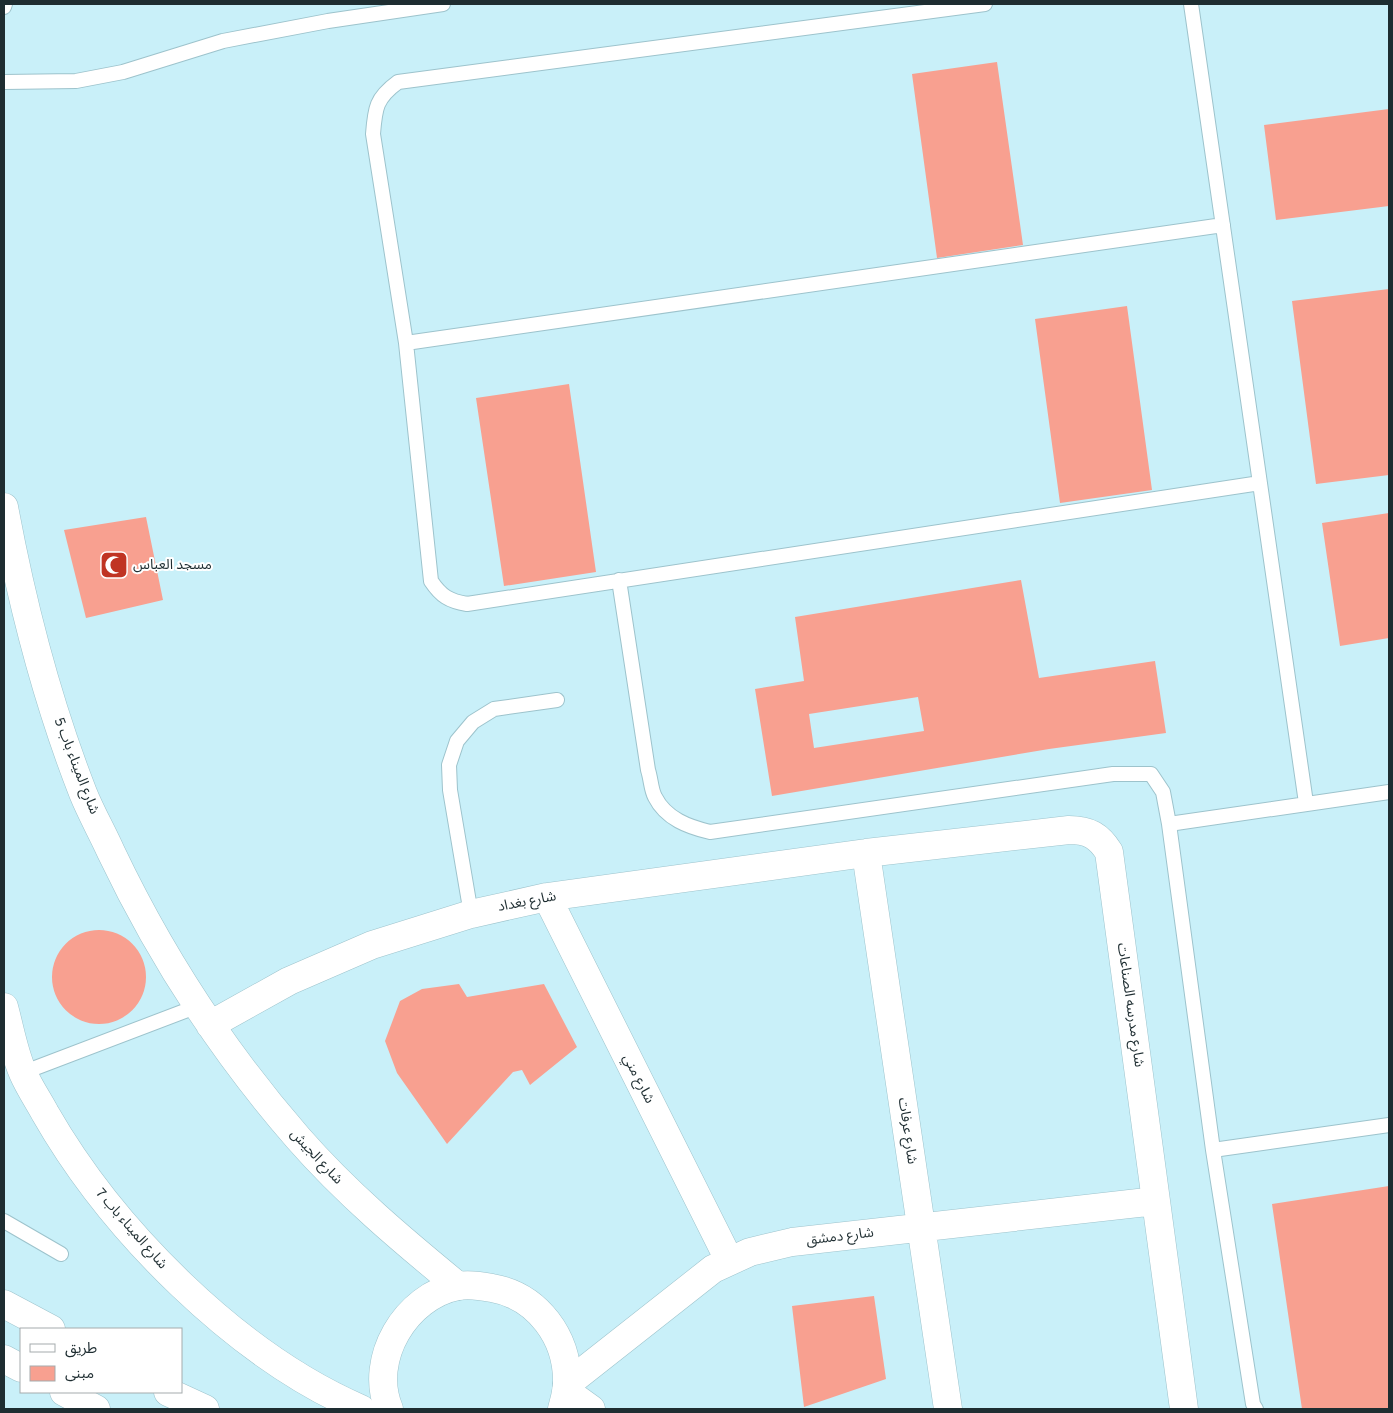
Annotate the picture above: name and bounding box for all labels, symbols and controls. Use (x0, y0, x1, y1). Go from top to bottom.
mosque icon: مسجد العباس (99, 550, 129, 580)
place label: مسجد العباس (133, 557, 212, 574)
street label: شارع الميناء باب 5 (49, 715, 102, 817)
street label: شارع بغداد (496, 888, 558, 917)
street label: شارع مدرسه الصناعات (1112, 942, 1147, 1068)
street label: شارع مني (617, 1052, 658, 1107)
street label: شارع عرفات (893, 1097, 920, 1166)
street label: شارع الجيش (285, 1126, 346, 1189)
street label: شارع الميناء باب 7 (91, 1185, 171, 1273)
street label: شارع دمشق (805, 1224, 875, 1251)
legend (20, 1328, 182, 1393)
text: طريق (65, 1340, 97, 1359)
text: مبنى (65, 1365, 94, 1384)

